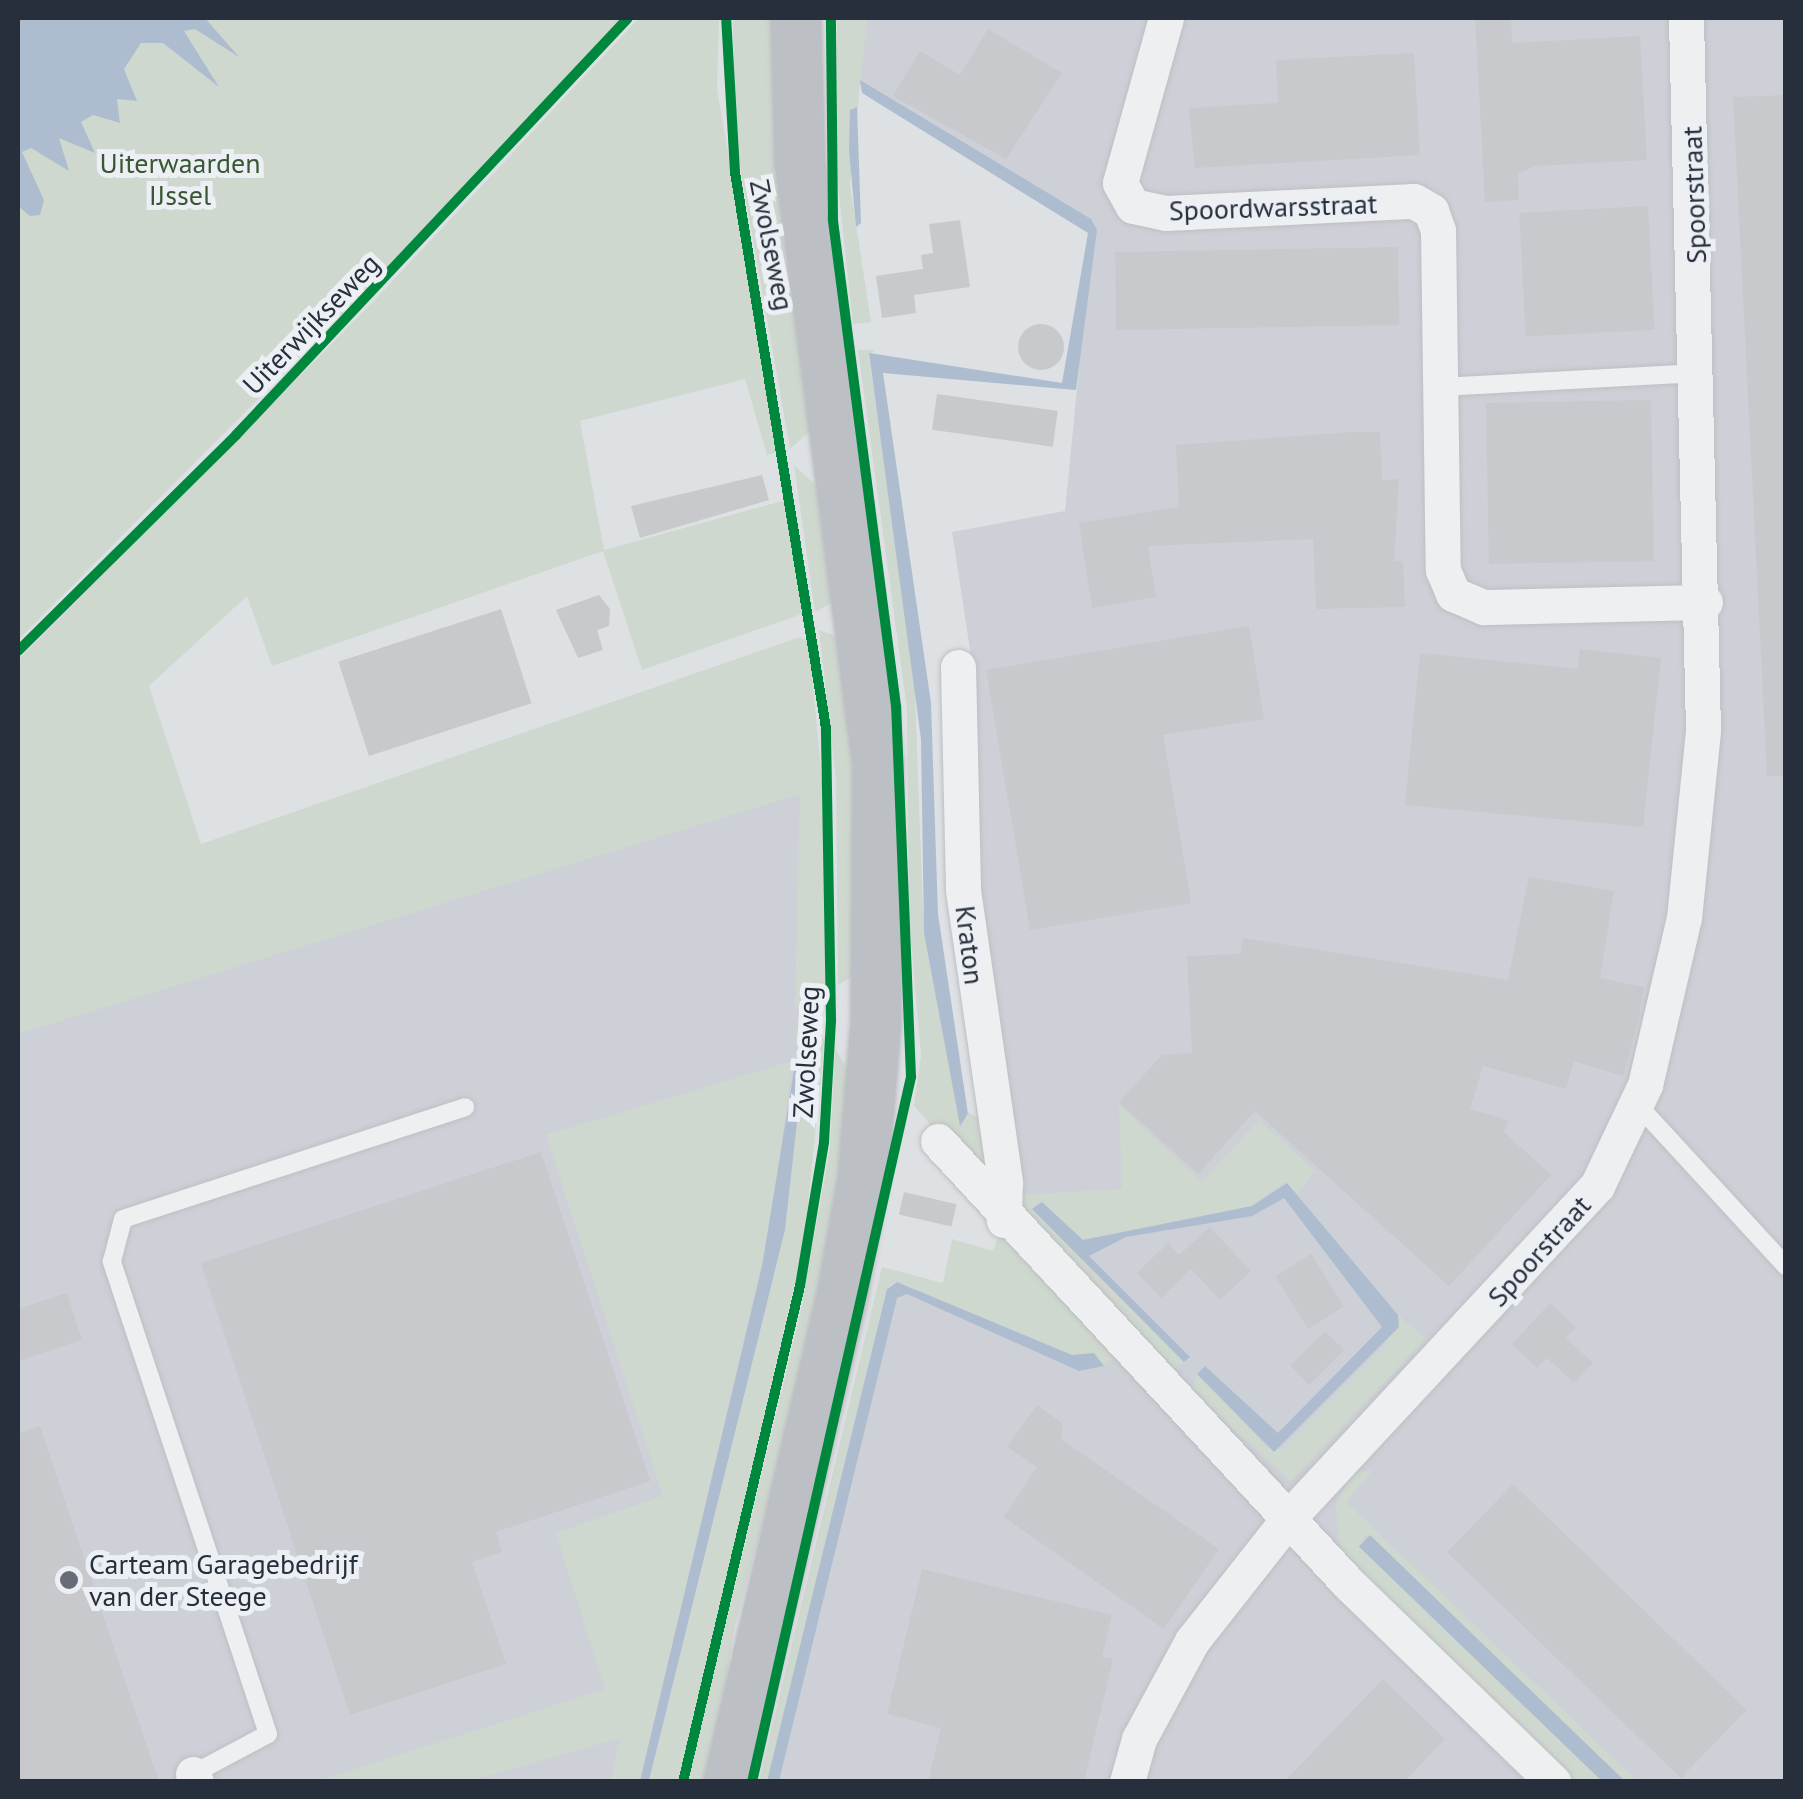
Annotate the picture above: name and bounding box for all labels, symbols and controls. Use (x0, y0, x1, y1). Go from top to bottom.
street label: Spoorstraat (1675, 126, 1713, 264)
park label: Uiterwaarden IJssel (99, 146, 261, 212)
street label: Zwolseweg (743, 177, 801, 313)
street label: Spoordwarsstraat (1168, 187, 1378, 227)
street label: Uiterwijkseweg (235, 247, 387, 401)
street label: Kraton (948, 904, 992, 986)
street label: Zwolseweg (786, 985, 826, 1119)
street label: Spoorstraat (1480, 1189, 1598, 1313)
place label: Carteam Garagebedrijf van der Steege (89, 1547, 358, 1613)
marker: Carteam Garagebedrijf van der Steege (58, 1569, 80, 1591)

